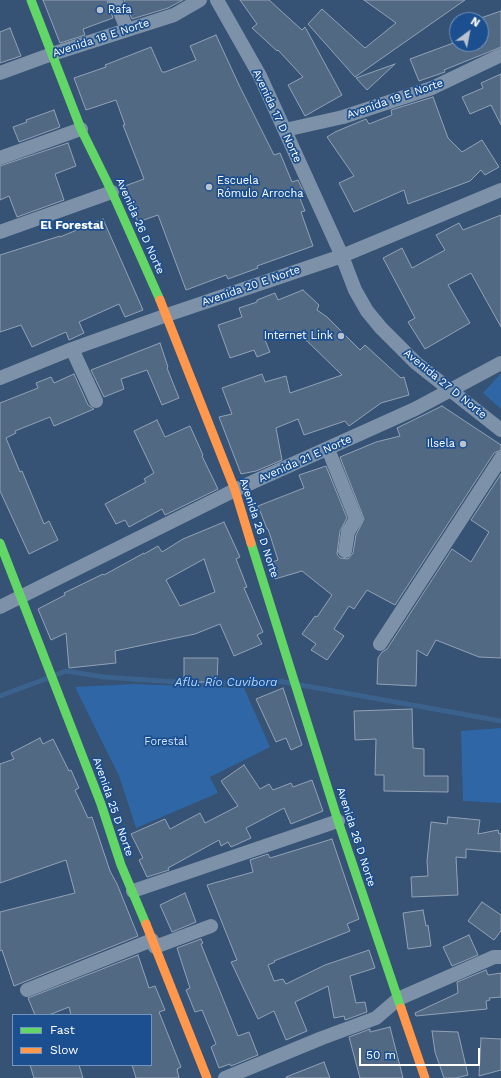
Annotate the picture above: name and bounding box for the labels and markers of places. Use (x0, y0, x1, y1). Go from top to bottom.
place label: Rafa (108, 3, 132, 17)
marker: Rafa (95, 5, 105, 15)
place label: Escuela Rómulo Arrocha (217, 174, 304, 200)
marker: Escuela Rómulo Arrocha (204, 182, 214, 192)
place label: Internet Link (264, 329, 333, 343)
marker: Internet Link (336, 331, 346, 341)
place label: Ilsela (427, 437, 455, 451)
marker: Ilsela (458, 439, 468, 449)

